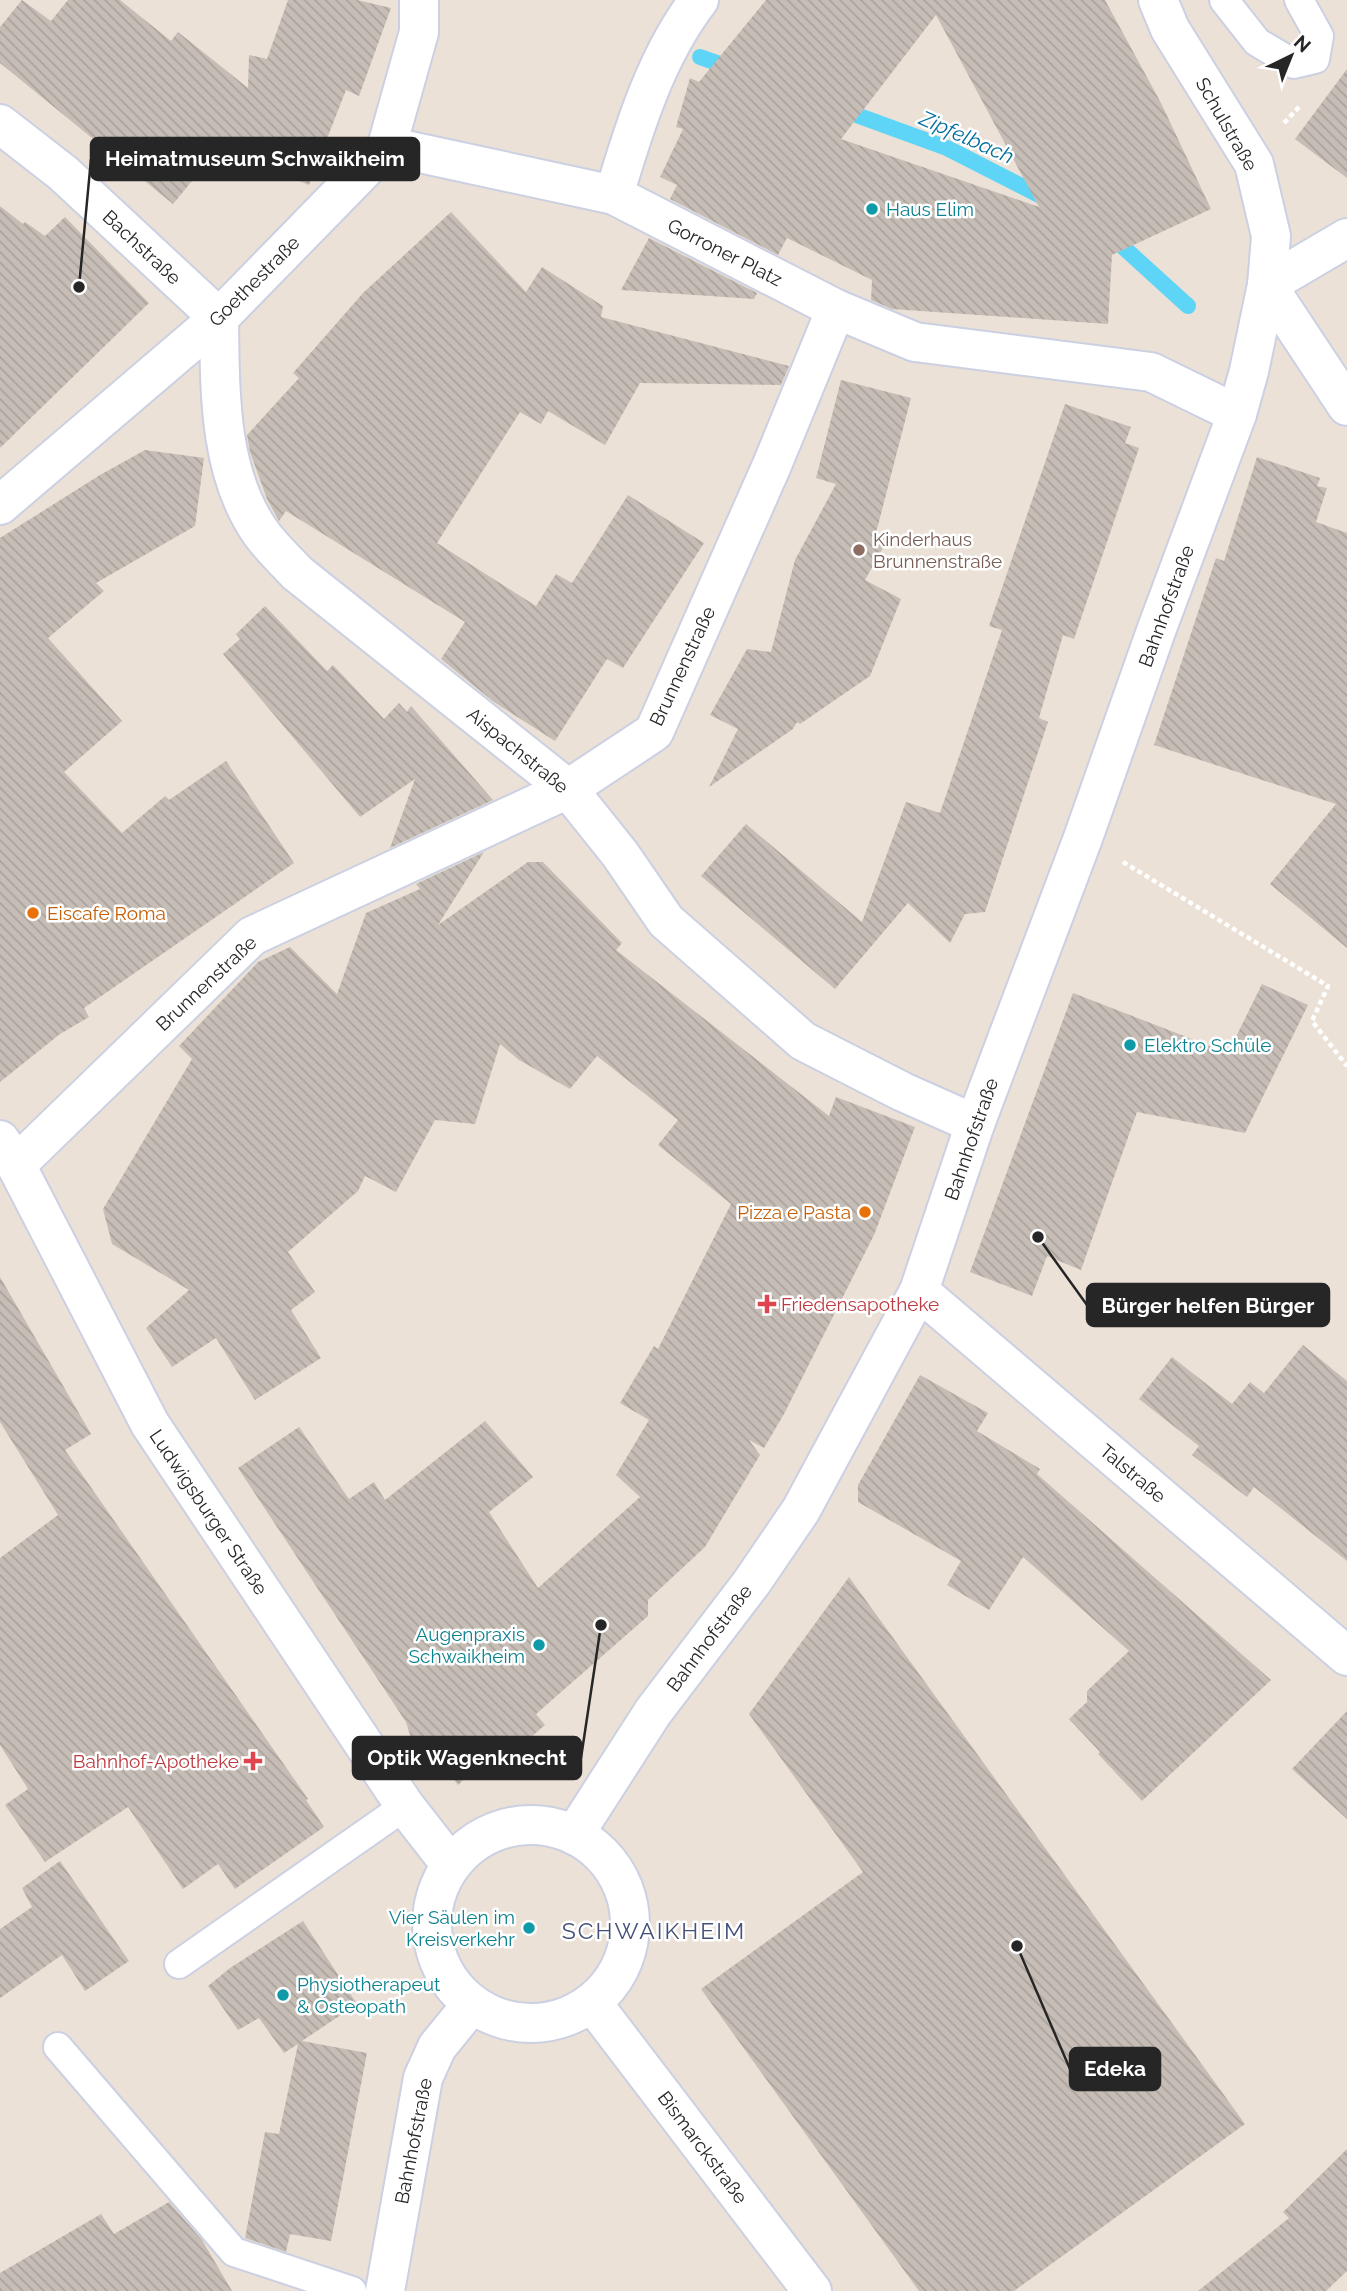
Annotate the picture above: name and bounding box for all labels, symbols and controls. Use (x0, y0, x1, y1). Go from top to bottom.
north arrow (1256, 21, 1326, 91)
text: N (1290, 31, 1315, 57)
street label: Schulstraße (1192, 74, 1262, 174)
water label: Zipfelbach (915, 105, 1018, 169)
callout: Heimatmuseum Schwaikheim (91, 138, 419, 180)
text: Heimatmuseum Schwaikheim (105, 146, 405, 171)
place label: Haus Elim (886, 198, 974, 220)
marker: Haus Elim (864, 201, 880, 217)
street label: Bachstraße (98, 205, 186, 289)
street label: Gorroner Platz (664, 214, 786, 290)
street label: Goethestraße (204, 231, 304, 331)
place label: Kinderhaus Brunnenstraße (873, 528, 1002, 572)
marker: Kinderhaus Brunnenstraße (851, 542, 867, 558)
street label: Bahnhofstraße (1134, 542, 1198, 670)
street label: Brunnenstraße (645, 603, 719, 729)
street label: Aispachstraße (463, 702, 573, 798)
place label: Eiscafe Roma (47, 902, 166, 924)
marker: Eiscafe Roma (25, 905, 41, 921)
street label: Brunnenstraße (151, 931, 261, 1035)
place label: Elektro Schüle (1144, 1034, 1272, 1056)
marker: Elektro Schüle (1122, 1037, 1138, 1053)
street label: Bahnhofstraße (940, 1075, 1002, 1203)
place label: Pizza e Pasta (737, 1201, 851, 1223)
marker: Pizza e Pasta (857, 1204, 873, 1220)
callout: Bürger helfen Bürger (1087, 1284, 1329, 1326)
place label: Friedensapotheke (781, 1293, 939, 1315)
text: Bürger helfen Bürger (1102, 1293, 1314, 1318)
marker: Friedensapotheke (759, 1296, 775, 1312)
street label: Ludwigsburger Straße (146, 1425, 272, 1599)
street label: Talstraße (1096, 1439, 1170, 1507)
street label: Bahnhofstraße (662, 1580, 756, 1696)
place label: Augenpraxis Schwaikheim (409, 1623, 525, 1667)
marker: Augenpraxis Schwaikheim (531, 1637, 547, 1653)
callout: Optik Wagenknecht (353, 1737, 581, 1779)
text: Optik Wagenknecht (367, 1745, 567, 1770)
place label: Bahnhof-Apotheke (73, 1750, 239, 1772)
marker: Bahnhof-Apotheke (245, 1753, 261, 1769)
place label: Vier Säulen im Kreisverkehr (389, 1906, 515, 1950)
district label: SCHWAIKHEIM (562, 1917, 746, 1944)
marker: Vier Säulen im Kreisverkehr (521, 1920, 537, 1936)
place label: Physiotherapeut & Osteopath (297, 1973, 441, 2017)
marker: Physiotherapeut & Osteopath (275, 1987, 291, 2003)
callout: Edeka (1070, 2048, 1160, 2090)
text: Edeka (1084, 2056, 1146, 2081)
street label: Bahnhofstraße (390, 2076, 436, 2206)
street label: Bismarckstraße (654, 2087, 752, 2207)

